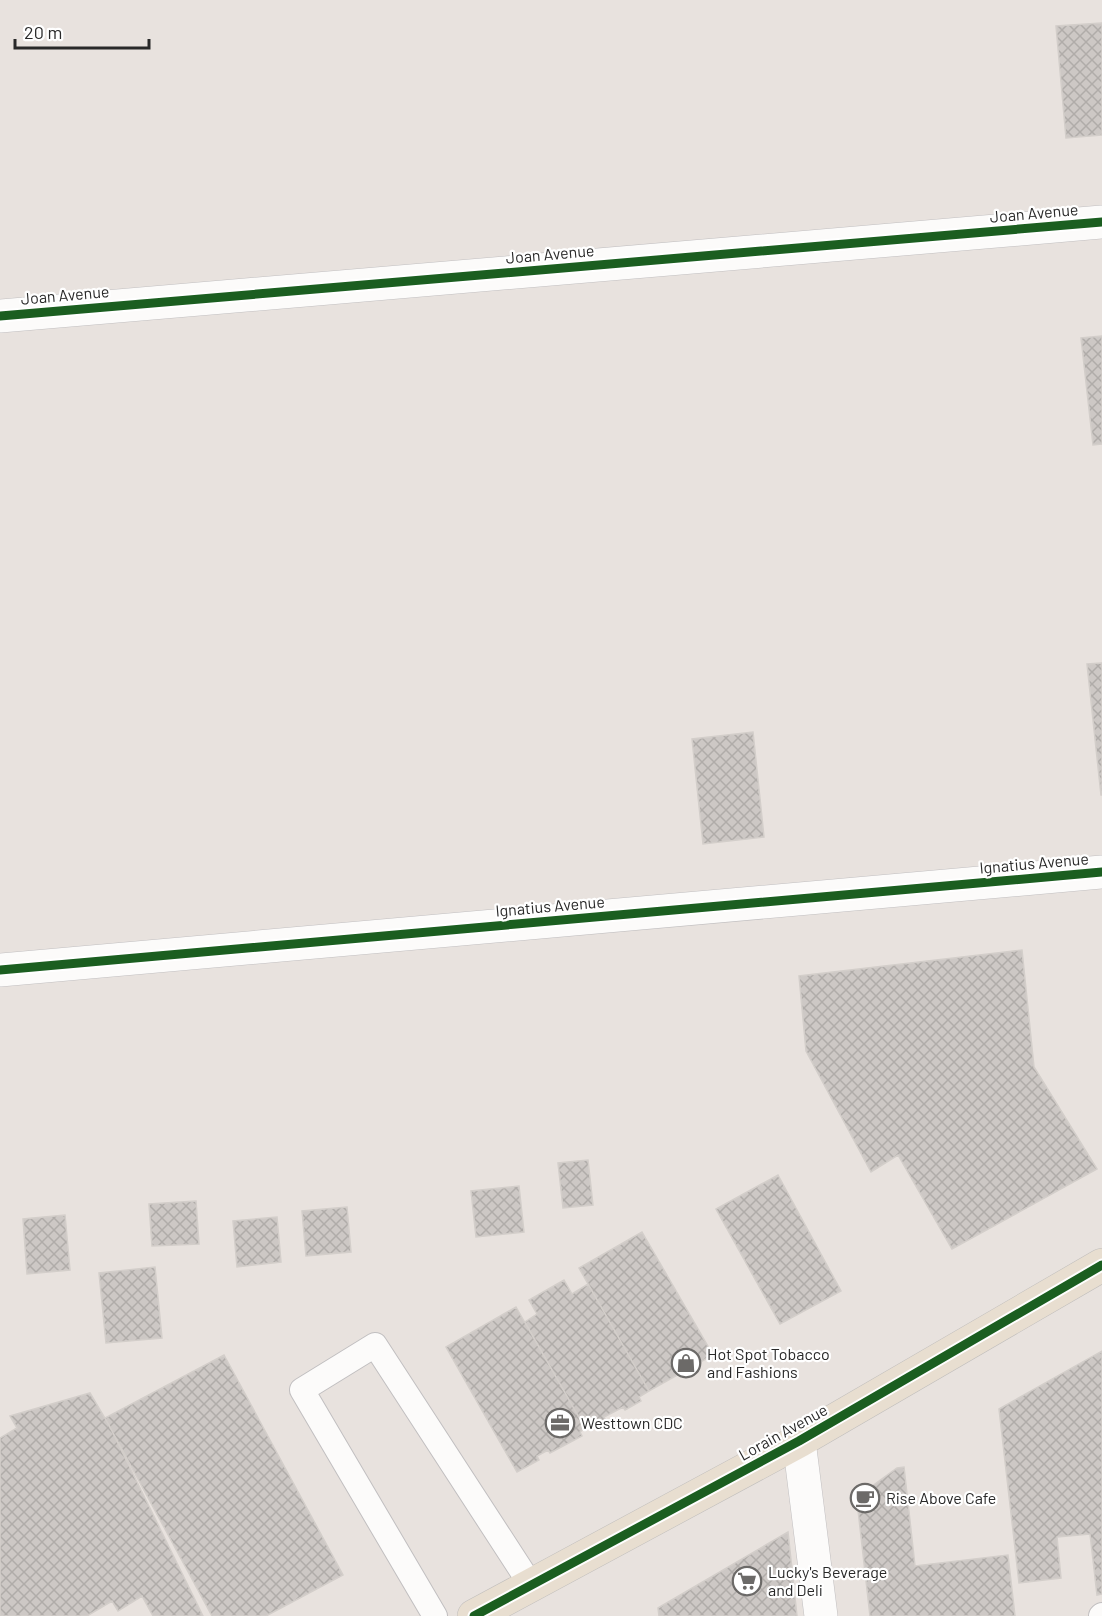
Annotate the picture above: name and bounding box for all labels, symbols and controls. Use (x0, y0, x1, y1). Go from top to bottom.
scale bar (15, 12, 148, 50)
text: 20 m (24, 21, 62, 43)
street label: Joan Avenue (989, 199, 1079, 226)
street label: Joan Avenue (505, 240, 595, 267)
street label: Joan Avenue (20, 281, 110, 308)
street label: Ignatius Avenue (979, 848, 1089, 877)
street label: Ignatius Avenue (495, 891, 605, 920)
place label: Hot Spot Tobacco and Fashions (707, 1344, 830, 1381)
shop icon: Hot Spot Tobacco and Fashions (670, 1347, 702, 1379)
street label: Lorain Avenue (735, 1399, 830, 1464)
office icon: Westtown CDC (544, 1407, 576, 1439)
place label: Westtown CDC (581, 1413, 683, 1432)
cafe icon: Rise Above Cafe (849, 1482, 881, 1514)
place label: Rise Above Cafe (886, 1488, 996, 1507)
place label: Lucky's Beverage and Deli (768, 1562, 887, 1599)
supermarket icon: Lucky's Beverage and Deli (731, 1565, 763, 1597)

